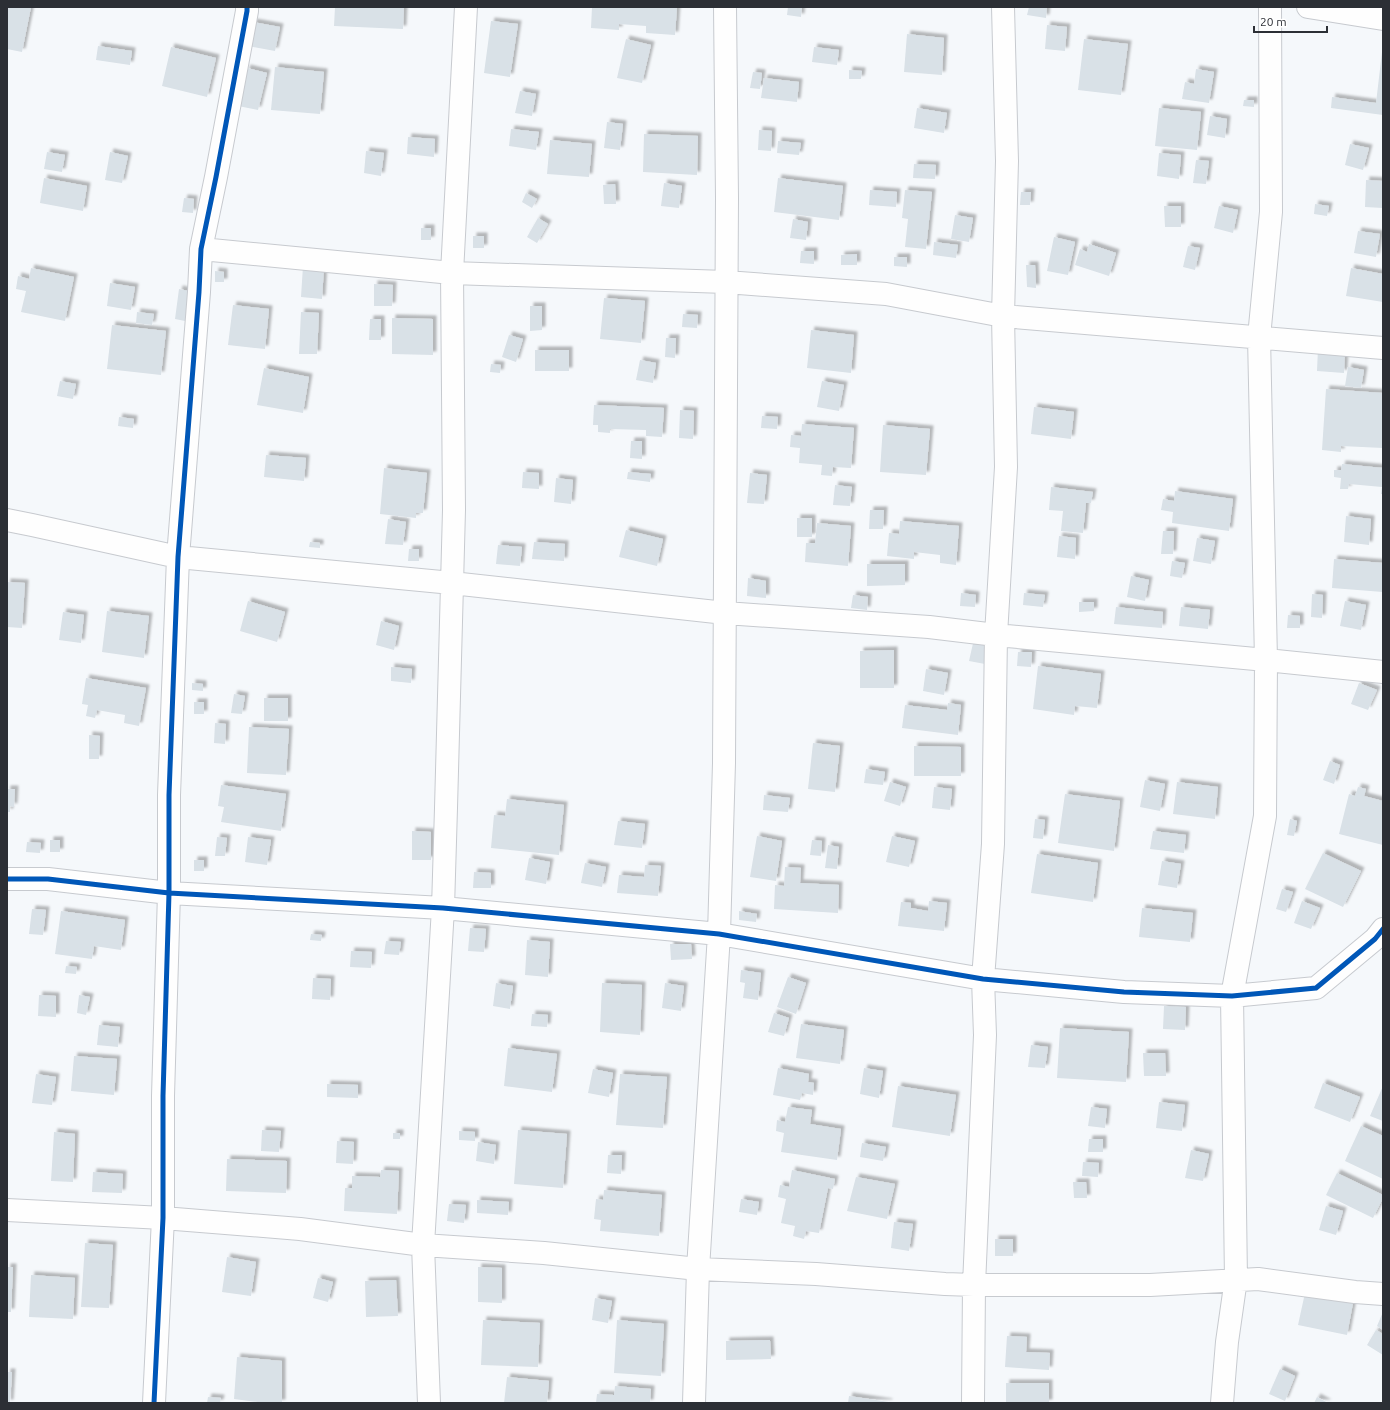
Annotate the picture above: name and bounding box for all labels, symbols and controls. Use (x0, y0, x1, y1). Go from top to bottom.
scale bar (1254, 8, 1327, 34)
text: 20 m (1260, 15, 1287, 28)

